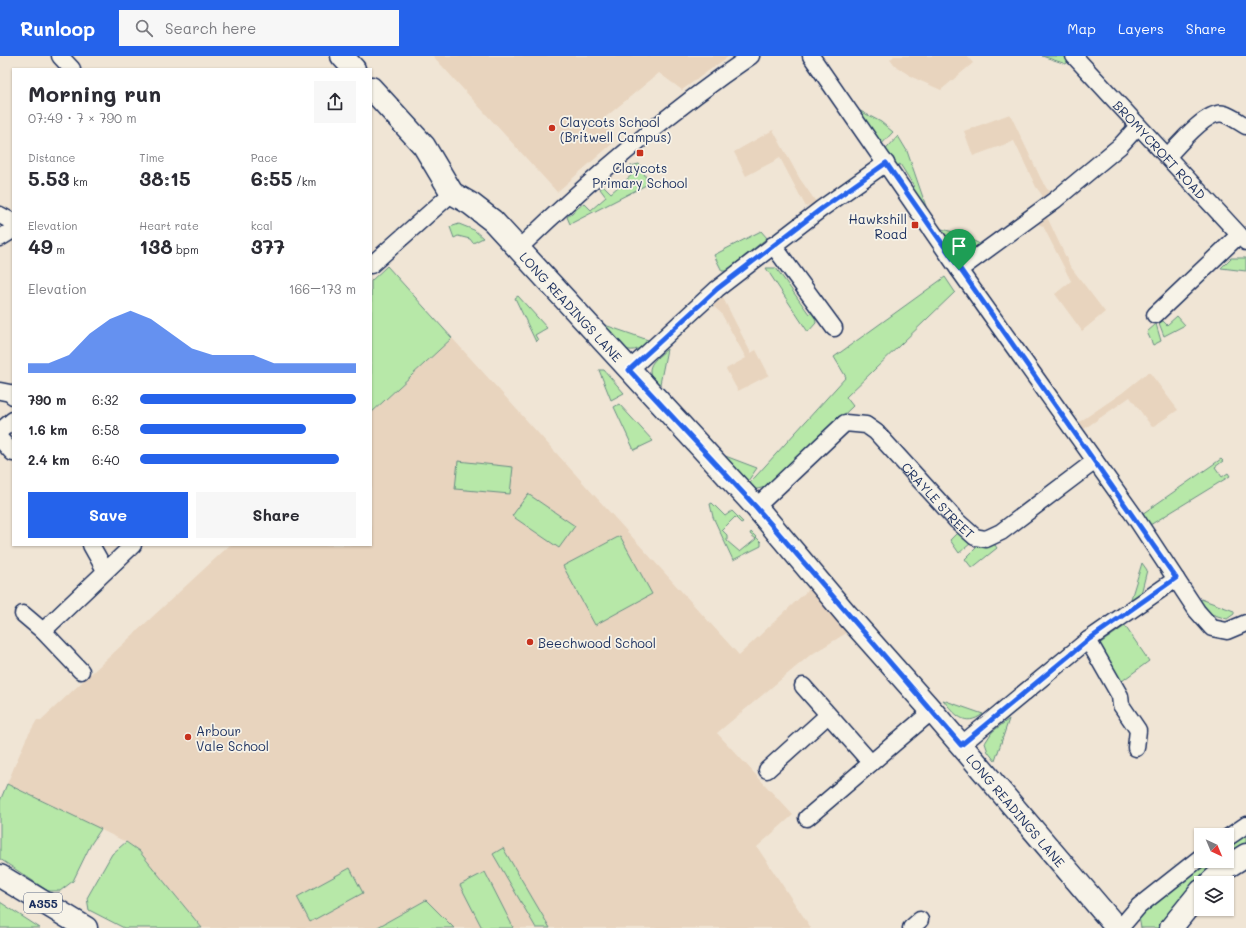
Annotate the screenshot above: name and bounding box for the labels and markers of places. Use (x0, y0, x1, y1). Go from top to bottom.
place label: Claycots School (Britwell Campus) (560, 113, 671, 145)
marker: Claycots School (Britwell Campus) (547, 123, 557, 133)
marker: Claycots Primary School (635, 148, 645, 158)
place label: Claycots Primary School (592, 159, 688, 191)
place label: Hawkshill Road (848, 210, 907, 242)
marker: Hawkshill Road (910, 220, 920, 230)
pin (942, 229, 976, 270)
place label: Beechwood School (538, 634, 656, 651)
marker: Beechwood School (525, 637, 535, 647)
place label: Arbour Vale School (196, 722, 269, 754)
marker: Arbour Vale School (183, 732, 193, 742)

